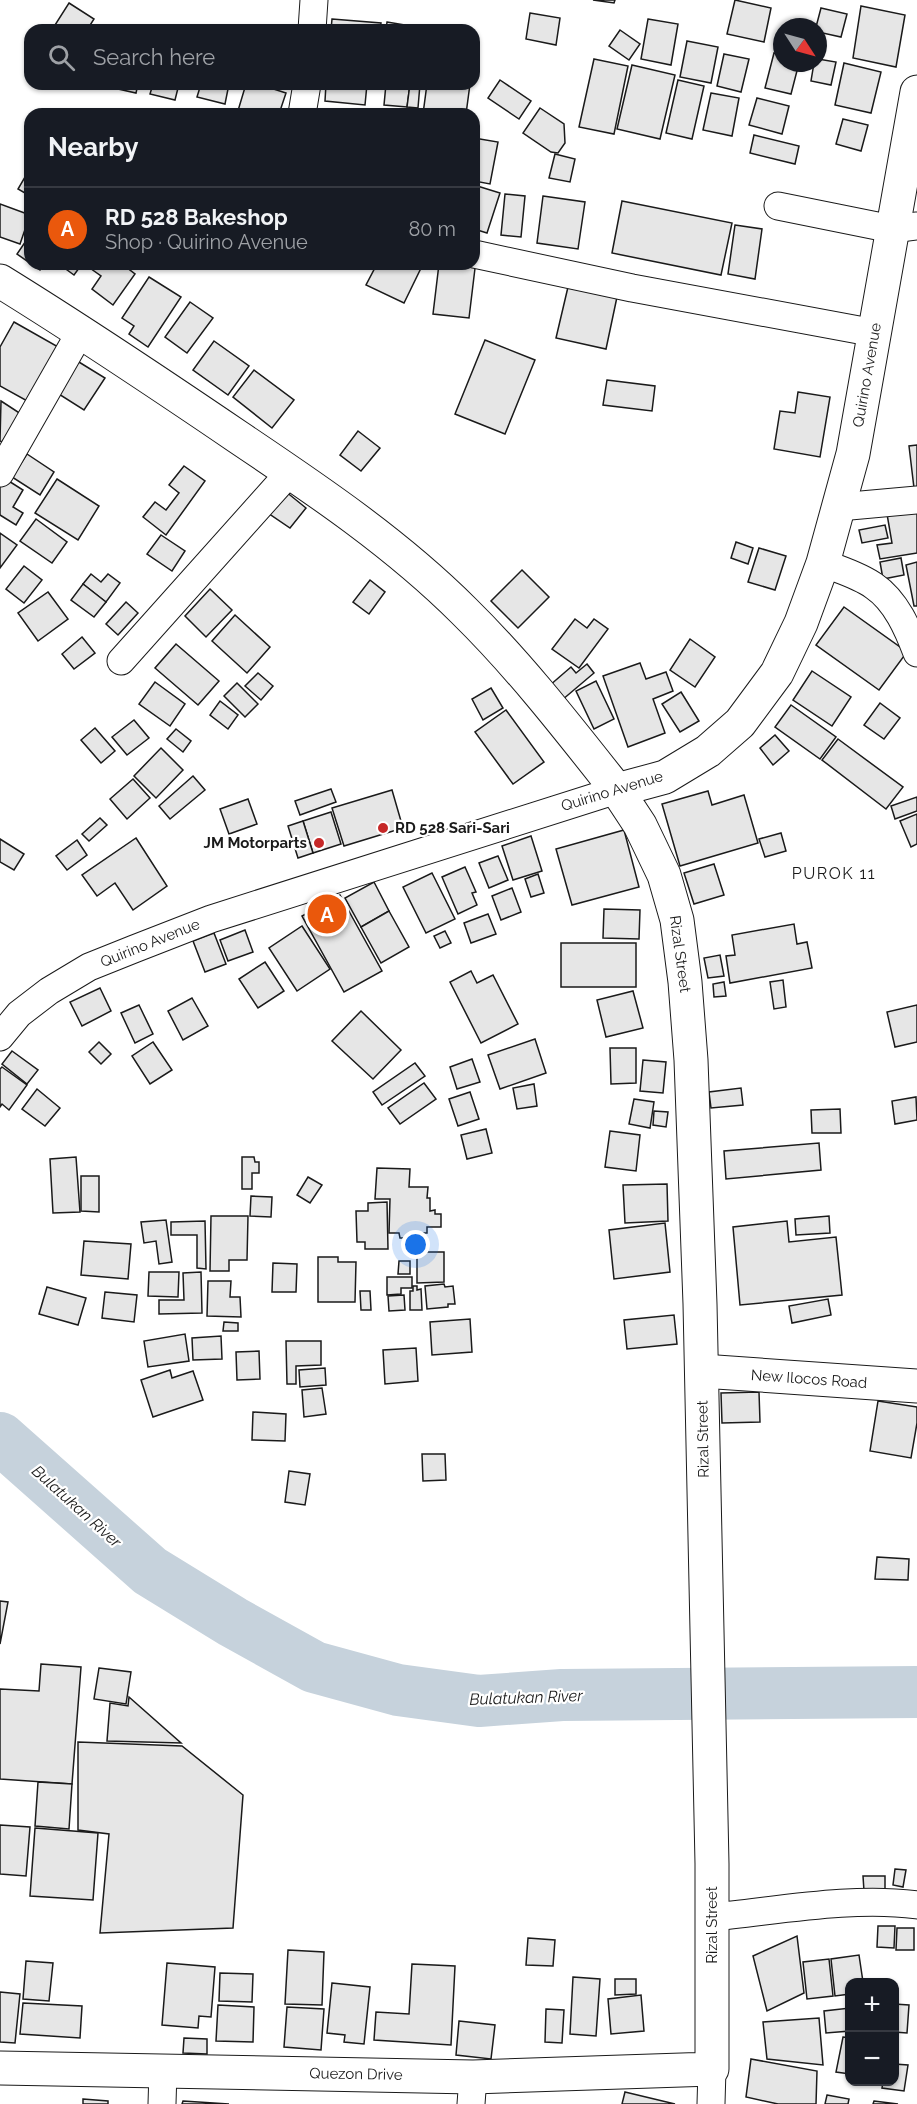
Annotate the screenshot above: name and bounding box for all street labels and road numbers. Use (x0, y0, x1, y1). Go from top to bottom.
street label: Quirino Avenue (849, 321, 885, 429)
street label: Quirino Avenue (559, 767, 665, 815)
street label: Rizal Street (666, 914, 694, 994)
street label: Quirino Avenue (98, 915, 203, 971)
street label: New Ilocos Road (750, 1366, 868, 1392)
street label: Rizal Street (693, 1400, 713, 1478)
street label: Rizal Street (703, 1886, 721, 1964)
street label: Quezon Drive (309, 2064, 403, 2084)

